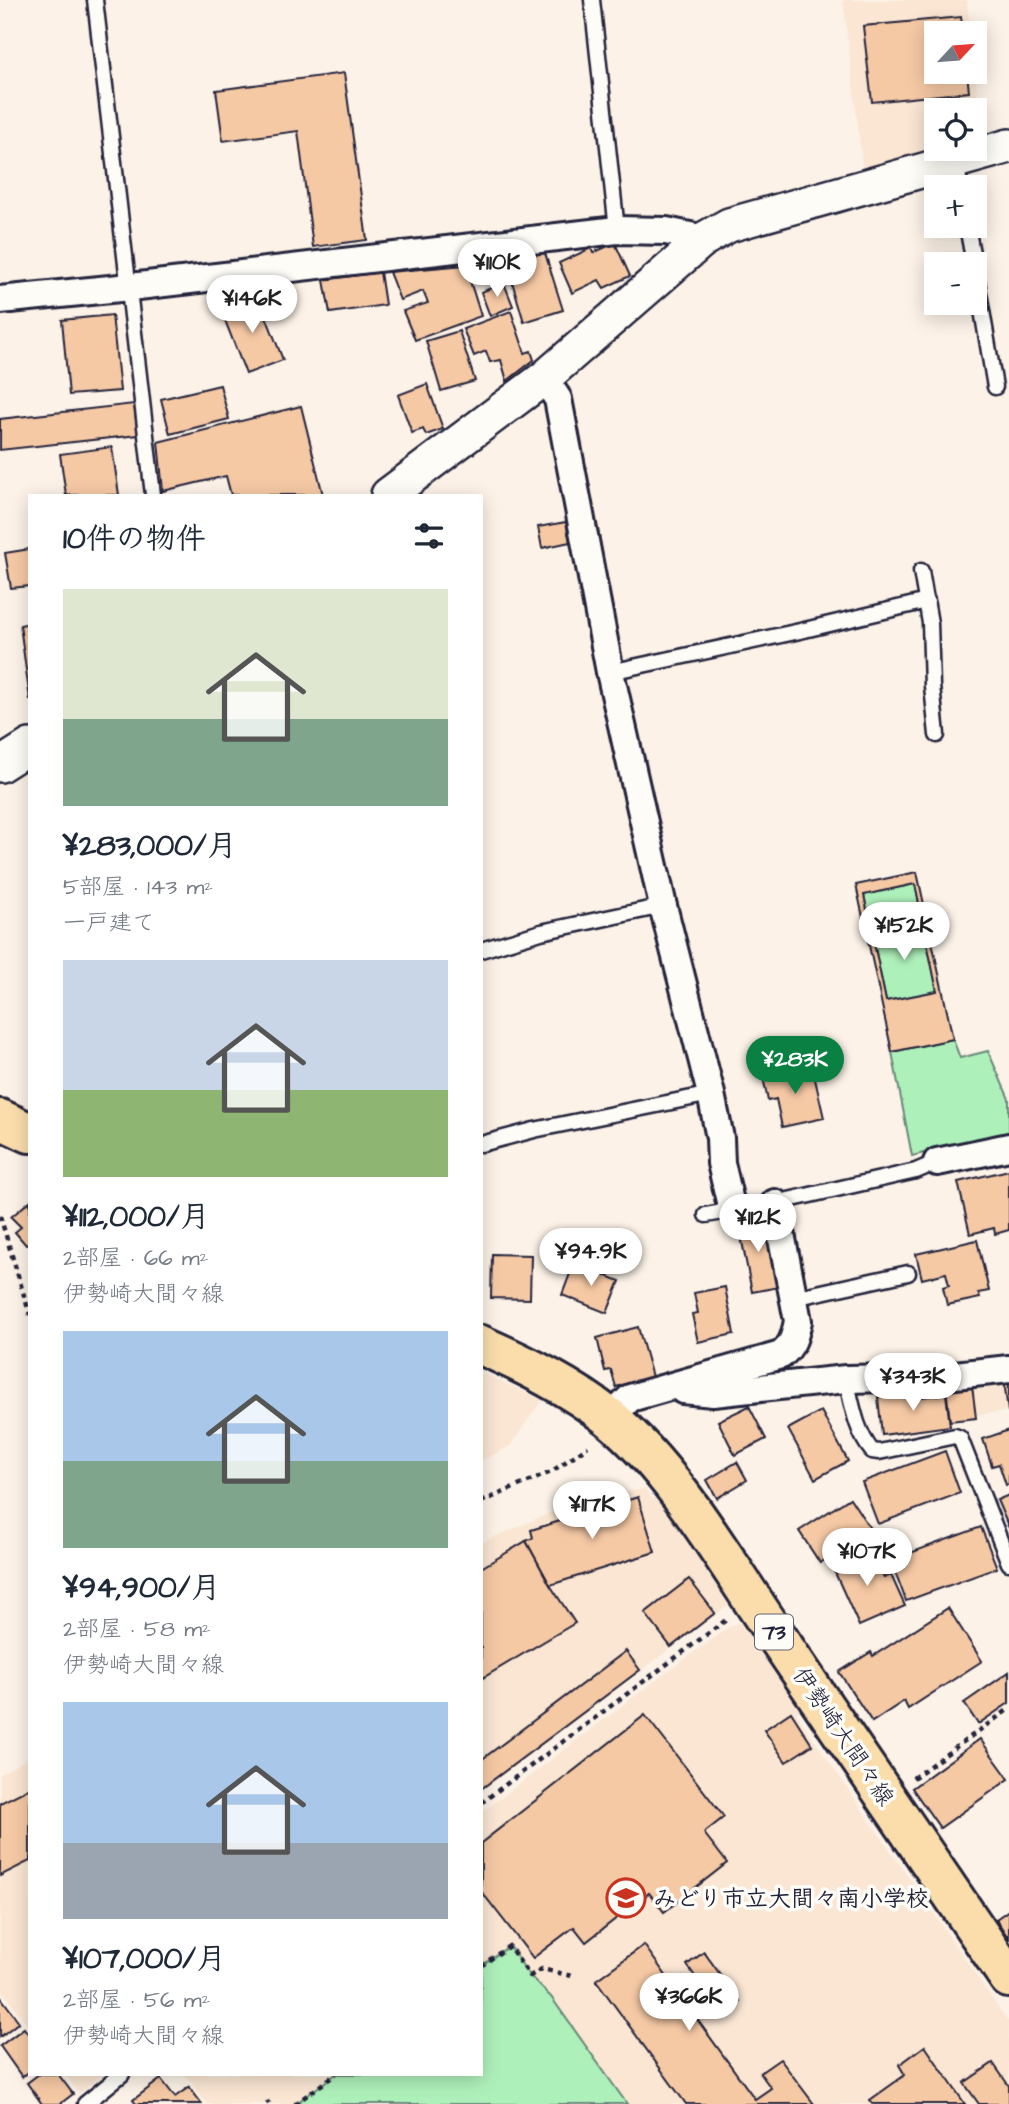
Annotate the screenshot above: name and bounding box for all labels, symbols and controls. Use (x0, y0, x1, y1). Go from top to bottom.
north arrow (924, 21, 987, 84)
map controls (924, 21, 987, 315)
button: locate (924, 98, 987, 161)
button: + (924, 175, 987, 238)
pin: ¥110K (448, 240, 546, 299)
text: ¥110K (474, 246, 520, 278)
button: − (924, 252, 987, 315)
pin: ¥146K (203, 276, 301, 335)
text: ¥146K (222, 282, 282, 314)
icon: filters (410, 517, 448, 555)
text: 10件の物件 (63, 518, 206, 560)
icon: home (193, 634, 319, 760)
text: ¥283,000/月 (63, 825, 237, 867)
text: 5部屋 · 143 m² (63, 871, 213, 903)
pin: ¥152K (855, 902, 953, 962)
text: 一戸建て (63, 907, 155, 939)
text: ¥152K (875, 909, 933, 941)
icon: home (193, 1005, 319, 1131)
pin: ¥283K (746, 1036, 844, 1096)
text: ¥283K (762, 1043, 828, 1075)
pin: ¥112K (709, 1194, 807, 1254)
text: ¥112,000/月 (63, 1196, 210, 1238)
text: ¥112K (735, 1201, 781, 1233)
pin: ¥94.9K (534, 1228, 648, 1288)
text: ¥94.9K (555, 1235, 627, 1267)
text: 2部屋 · 66 m² (63, 1242, 208, 1274)
text: 伊勢崎大間々線 (63, 1278, 224, 1310)
pin: ¥343K (864, 1354, 962, 1413)
text: ¥343K (880, 1360, 946, 1392)
icon: home (193, 1376, 319, 1502)
pin: ¥117K (543, 1482, 641, 1541)
text: ¥117K (569, 1488, 615, 1520)
pin: ¥107K (818, 1528, 916, 1588)
text: ¥107K (838, 1535, 896, 1567)
text: ¥94,900/月 (63, 1567, 220, 1609)
text: 2部屋 · 58 m² (63, 1613, 211, 1645)
road number: 73 (755, 1614, 793, 1650)
text: 伊勢崎大間々線 (63, 1649, 224, 1681)
street label: 伊勢崎大間々線 (785, 1661, 901, 1812)
icon: home (193, 1747, 319, 1873)
school or university icon: みどり市立大間々南小学校 (605, 1877, 647, 1919)
place label: みどり市立大間々南小学校 (653, 1883, 929, 1915)
text: ¥107,000/月 (63, 1938, 226, 1980)
pin: ¥366K (640, 1974, 738, 2033)
text: ¥366K (656, 1980, 722, 2012)
text: 2部屋 · 56 m² (63, 1984, 210, 2016)
text: 伊勢崎大間々線 (63, 2020, 224, 2052)

